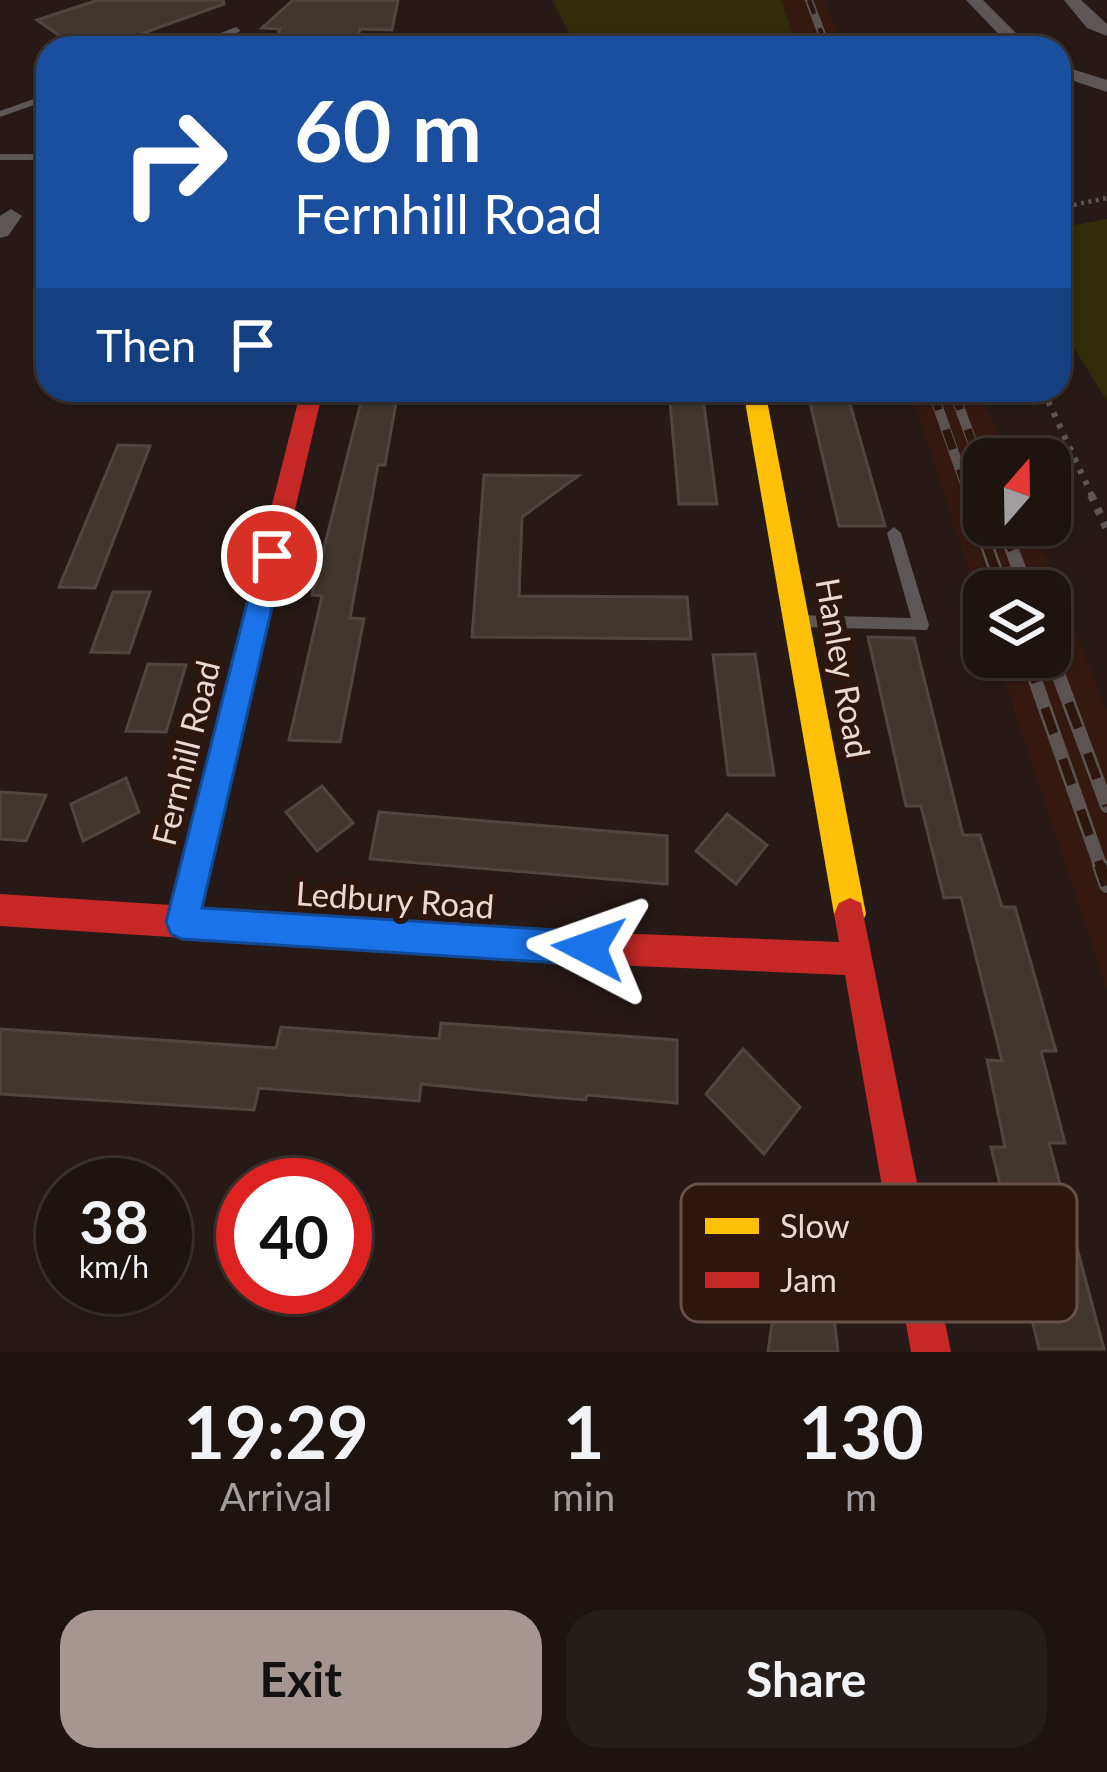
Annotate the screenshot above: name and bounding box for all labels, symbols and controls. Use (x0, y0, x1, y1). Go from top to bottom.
text: 60 m (294, 79, 482, 180)
icon: right (96, 84, 252, 240)
text: Fernhill Road (294, 181, 603, 246)
icon: arrive (220, 312, 286, 378)
text: Then (96, 318, 196, 372)
north arrow (963, 438, 1071, 546)
map controls (963, 438, 1071, 678)
pin (221, 505, 323, 607)
icon: arrive (239, 523, 305, 589)
button: layers (963, 570, 1071, 678)
street label: Hanley Road (808, 575, 879, 761)
street label: Fernhill Road (143, 656, 227, 849)
street label: Ledbury Road (295, 872, 495, 926)
position arrow (526, 885, 652, 1011)
speed limit sign: 40 (216, 1158, 372, 1314)
legend (681, 1184, 1077, 1322)
text: 38 (79, 1185, 149, 1257)
text: Slow (780, 1205, 850, 1245)
text: km/h (79, 1248, 149, 1284)
text: Jam (780, 1259, 837, 1299)
text: 19:29 (183, 1388, 369, 1474)
text: 1 (563, 1388, 605, 1474)
text: 130 (798, 1388, 924, 1474)
text: Arrival (220, 1473, 332, 1519)
text: min (552, 1473, 615, 1519)
text: m (845, 1473, 877, 1519)
button: Exit (60, 1610, 542, 1748)
button: Share (566, 1610, 1047, 1748)

